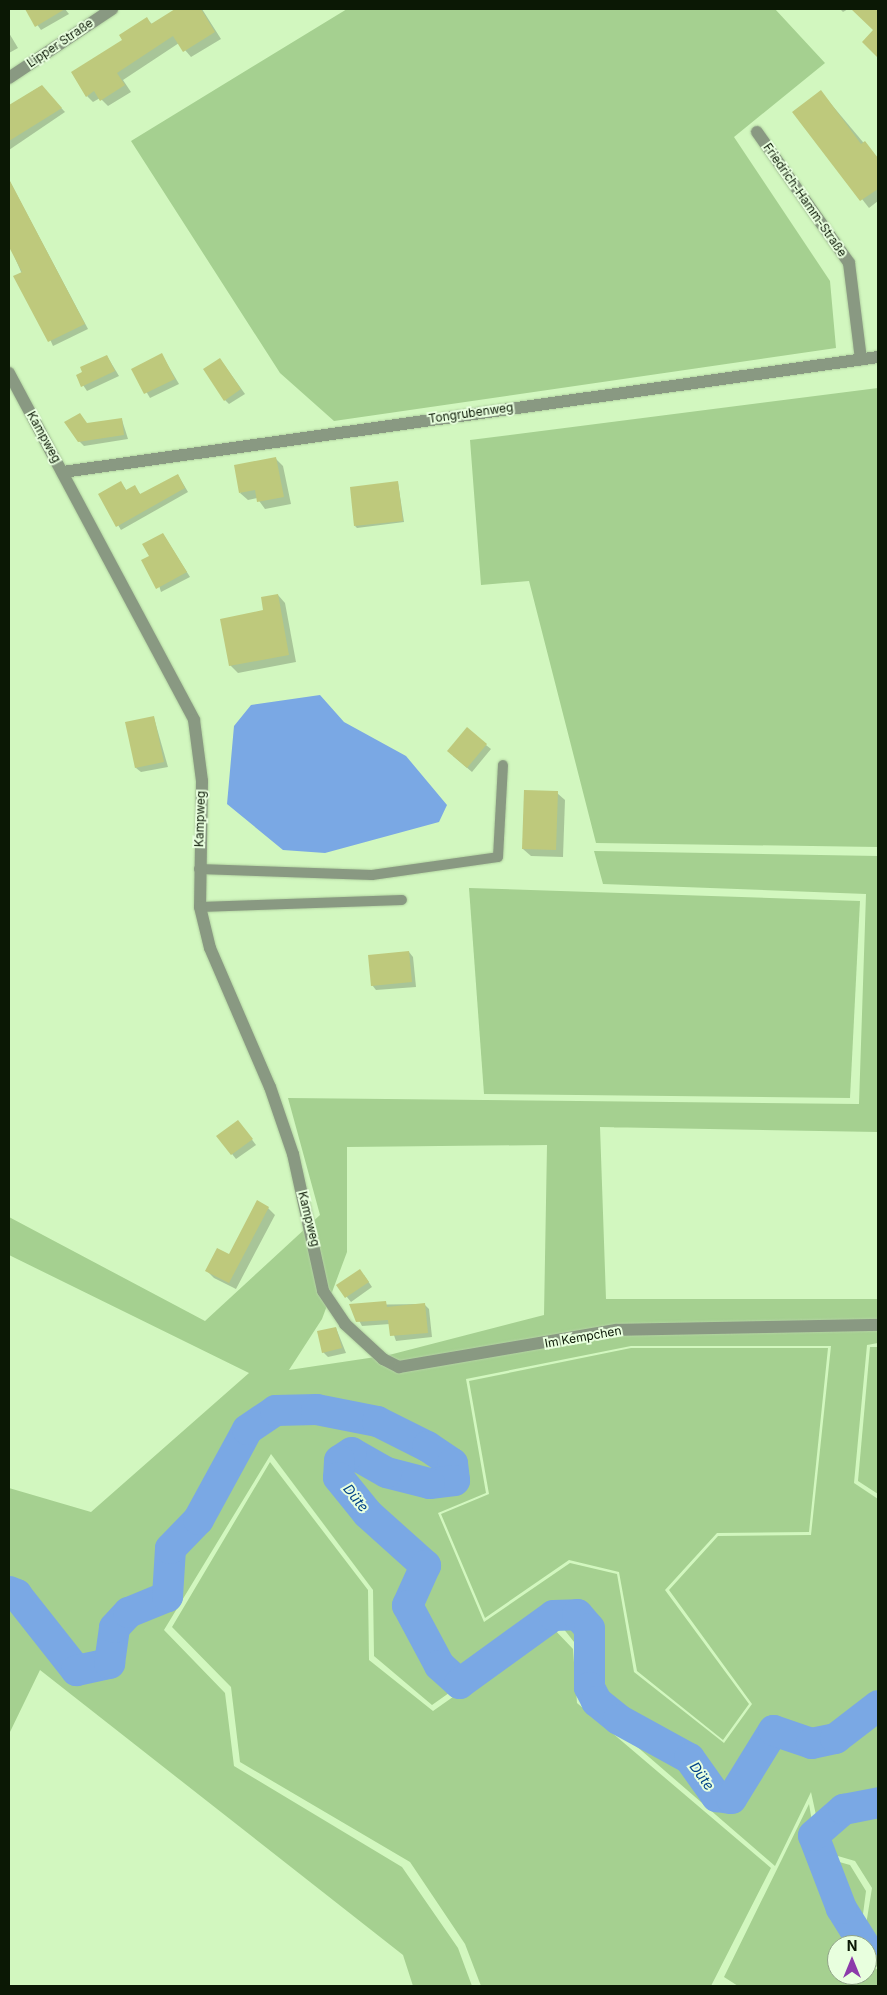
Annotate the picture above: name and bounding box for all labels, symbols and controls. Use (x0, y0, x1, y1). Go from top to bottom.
street label: Lipper Straße (24, 16, 96, 70)
street label: Friedrich-Hamm-Straße (760, 140, 850, 260)
street label: Tongrubenweg (428, 400, 514, 426)
street label: Kampweg (24, 409, 64, 465)
street label: Kampweg (192, 791, 208, 847)
street label: Kampweg (295, 1190, 323, 1248)
street label: Im Kempchen (544, 1323, 622, 1351)
water label: Düte (340, 1481, 372, 1515)
water label: Düte (686, 1759, 718, 1793)
north arrow (827, 1935, 877, 1985)
text: N (847, 1937, 857, 1954)

